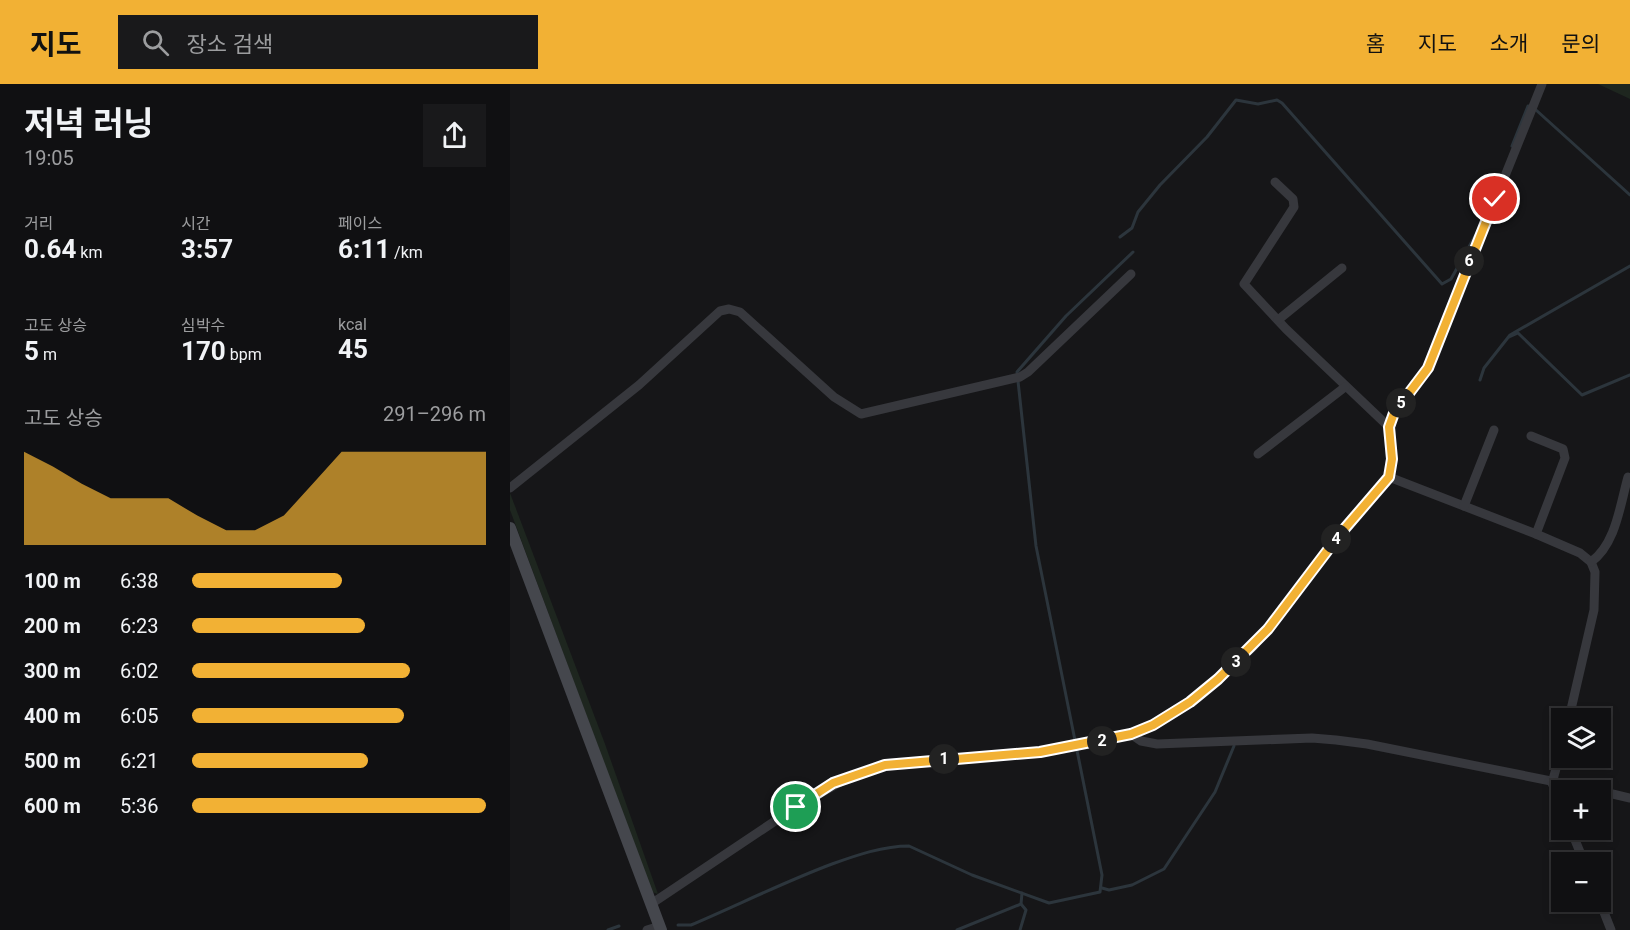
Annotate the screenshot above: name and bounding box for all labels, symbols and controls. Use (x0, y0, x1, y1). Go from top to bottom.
search box (118, 15, 538, 69)
icon: search (139, 26, 172, 59)
text: 지도 (30, 28, 82, 61)
text: 장소 검색 (187, 32, 273, 57)
text: 홈 (1366, 32, 1385, 56)
text: 지도 (1418, 32, 1457, 56)
text: 소개 (1490, 32, 1528, 56)
text: 문의 (1561, 32, 1600, 56)
text: 저녁 러닝 (24, 104, 154, 143)
button: share (423, 104, 486, 167)
text: 19:05 (24, 146, 74, 170)
pin (1469, 173, 1520, 224)
icon: check (1478, 182, 1511, 215)
text: 거리 (24, 214, 53, 233)
text: 시간 (181, 214, 210, 233)
text: 페이스 (338, 214, 382, 233)
text: 0.64 (24, 234, 76, 264)
text: 3:57 (181, 234, 233, 264)
text: 6:11 (338, 234, 390, 264)
text: km (76, 243, 102, 262)
text: /km (390, 243, 423, 262)
pin: 6 (1454, 246, 1484, 276)
text: 6 (1464, 251, 1474, 270)
text: kcal (338, 315, 367, 334)
text: 고도 상승 (24, 316, 87, 335)
text: 심박수 (181, 316, 225, 335)
text: 45 (338, 334, 368, 364)
text: 5 (24, 336, 39, 366)
text: 170 (181, 336, 226, 366)
text: m (39, 345, 57, 364)
text: bpm (226, 345, 262, 364)
pin: 5 (1386, 388, 1416, 418)
text: 5 (1396, 393, 1406, 412)
text: 291–296 m (383, 402, 486, 426)
text: 고도 상승 (24, 406, 103, 430)
pin: 4 (1321, 524, 1351, 554)
text: 4 (1331, 529, 1341, 548)
text: 100 m (24, 569, 81, 593)
text: 6:38 (120, 569, 159, 593)
text: 200 m (24, 614, 81, 638)
text: 6:23 (120, 614, 159, 638)
pin: 3 (1221, 647, 1251, 677)
text: 3 (1231, 652, 1241, 671)
text: 300 m (24, 659, 81, 683)
text: 6:02 (120, 659, 159, 683)
text: 400 m (24, 704, 81, 728)
text: 6:05 (120, 704, 159, 728)
map controls (1551, 708, 1611, 912)
button: layers (1551, 708, 1611, 768)
pin: 2 (1087, 726, 1117, 756)
text: 2 (1097, 731, 1107, 750)
pin: 1 (929, 744, 959, 774)
text: 500 m (24, 749, 81, 773)
text: 6:21 (120, 749, 159, 773)
text: 1 (939, 749, 949, 768)
button: + (1551, 780, 1611, 840)
pin (770, 781, 821, 832)
icon: arrive (779, 790, 812, 823)
text: 600 m (24, 794, 81, 818)
text: 5:36 (120, 794, 159, 818)
button: − (1551, 852, 1611, 912)

